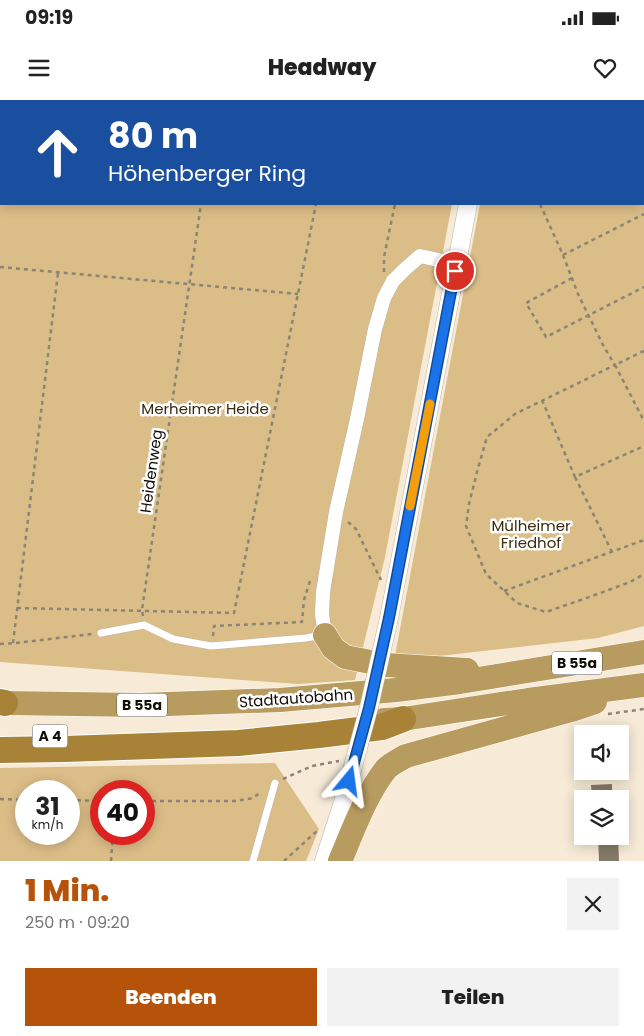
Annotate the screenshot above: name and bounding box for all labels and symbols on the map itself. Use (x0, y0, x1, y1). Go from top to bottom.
pin (434, 250, 476, 292)
park label: Merheimer Heide (141, 398, 269, 419)
street label: Heidenweg (135, 428, 167, 514)
park label: Mülheimer Friedhof (491, 515, 571, 553)
road number: B 55a (552, 652, 602, 674)
street label: Stadtautobahn (238, 684, 354, 712)
road number: B 55a (117, 694, 167, 716)
road number: A 4 (32, 724, 68, 748)
position arrow (322, 754, 374, 806)
speed limit sign: 40 (90, 780, 155, 845)

